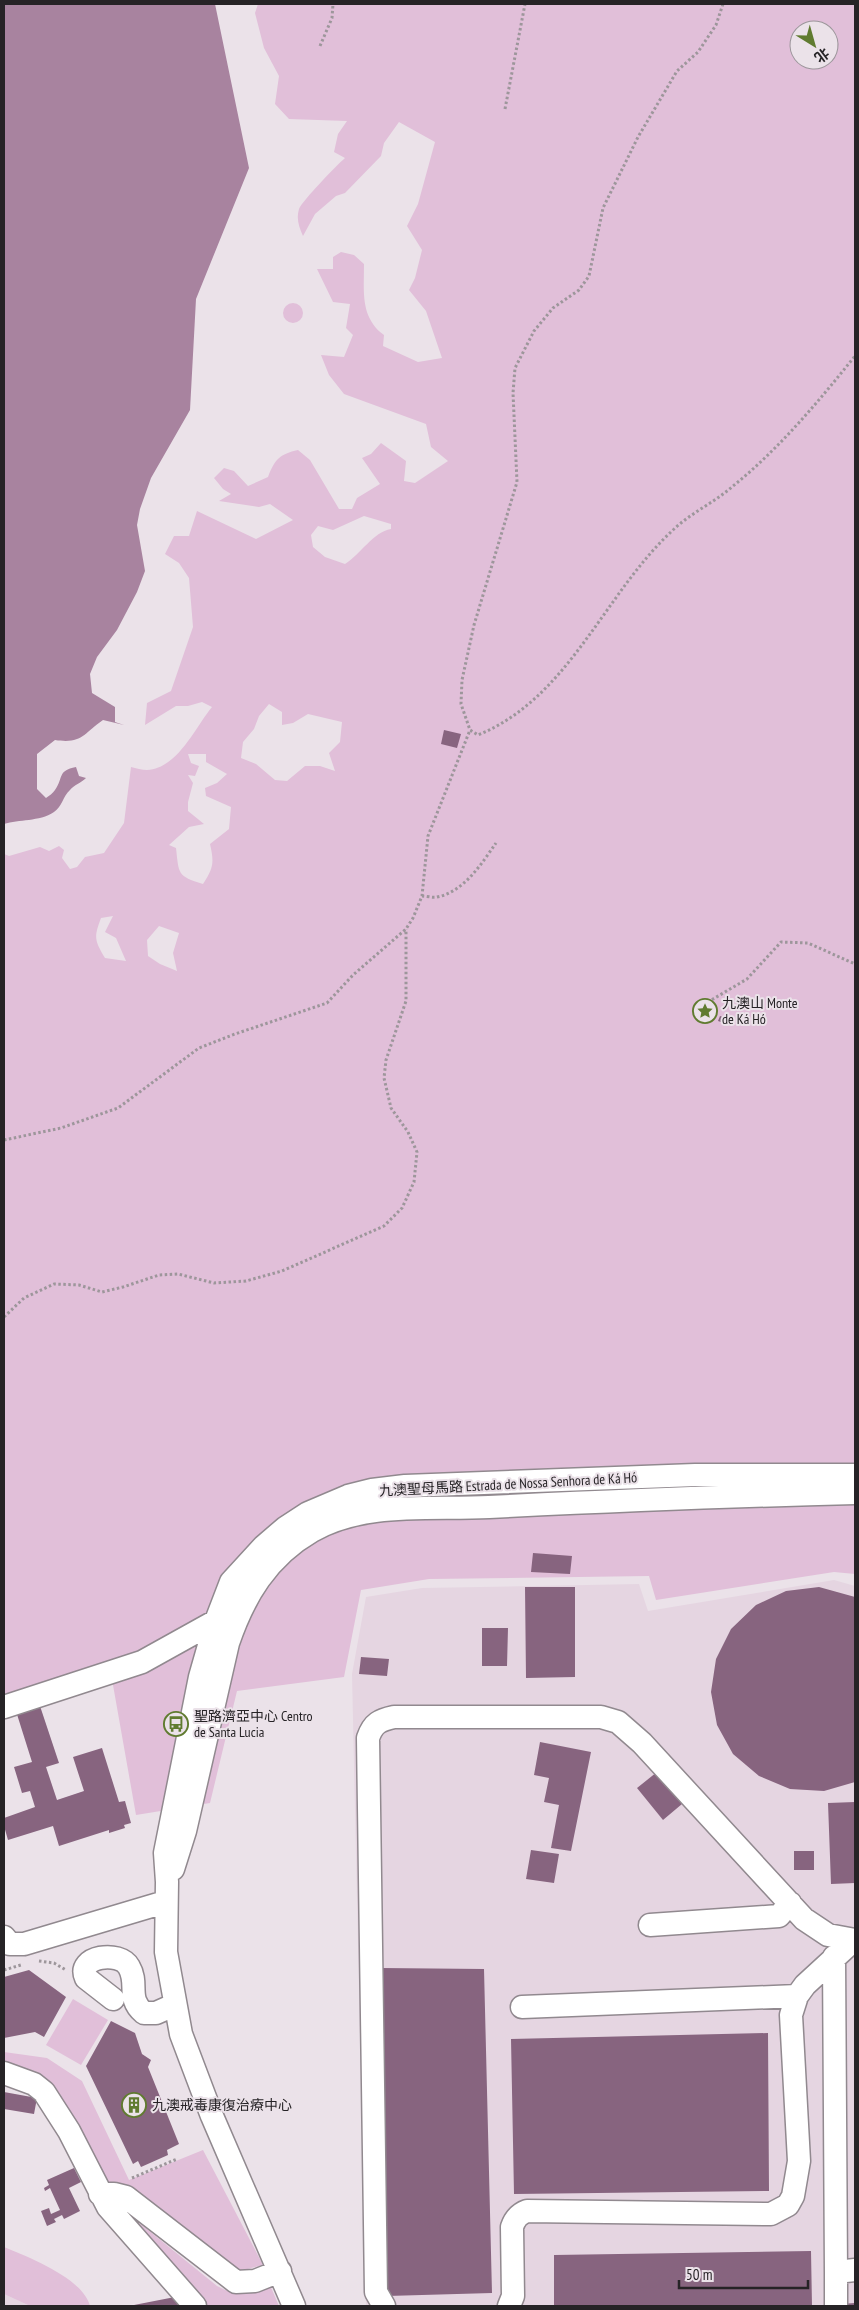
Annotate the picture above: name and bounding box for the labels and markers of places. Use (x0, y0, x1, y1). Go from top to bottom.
place label: 九澳山 Monte de Ká Hó (722, 994, 798, 1028)
place icon: 九澳山 Monte de Ká Hó (692, 998, 718, 1024)
place label: 聖路濟亞中心 Centro de Santa Lucia (194, 1707, 313, 1741)
bus stop icon: 聖路濟亞中心 Centro de Santa Lucia (163, 1711, 189, 1737)
building icon: 九澳戒毒康復治療中心 (121, 2092, 147, 2118)
place label: 九澳戒毒康復治療中心 (152, 2096, 292, 2114)

